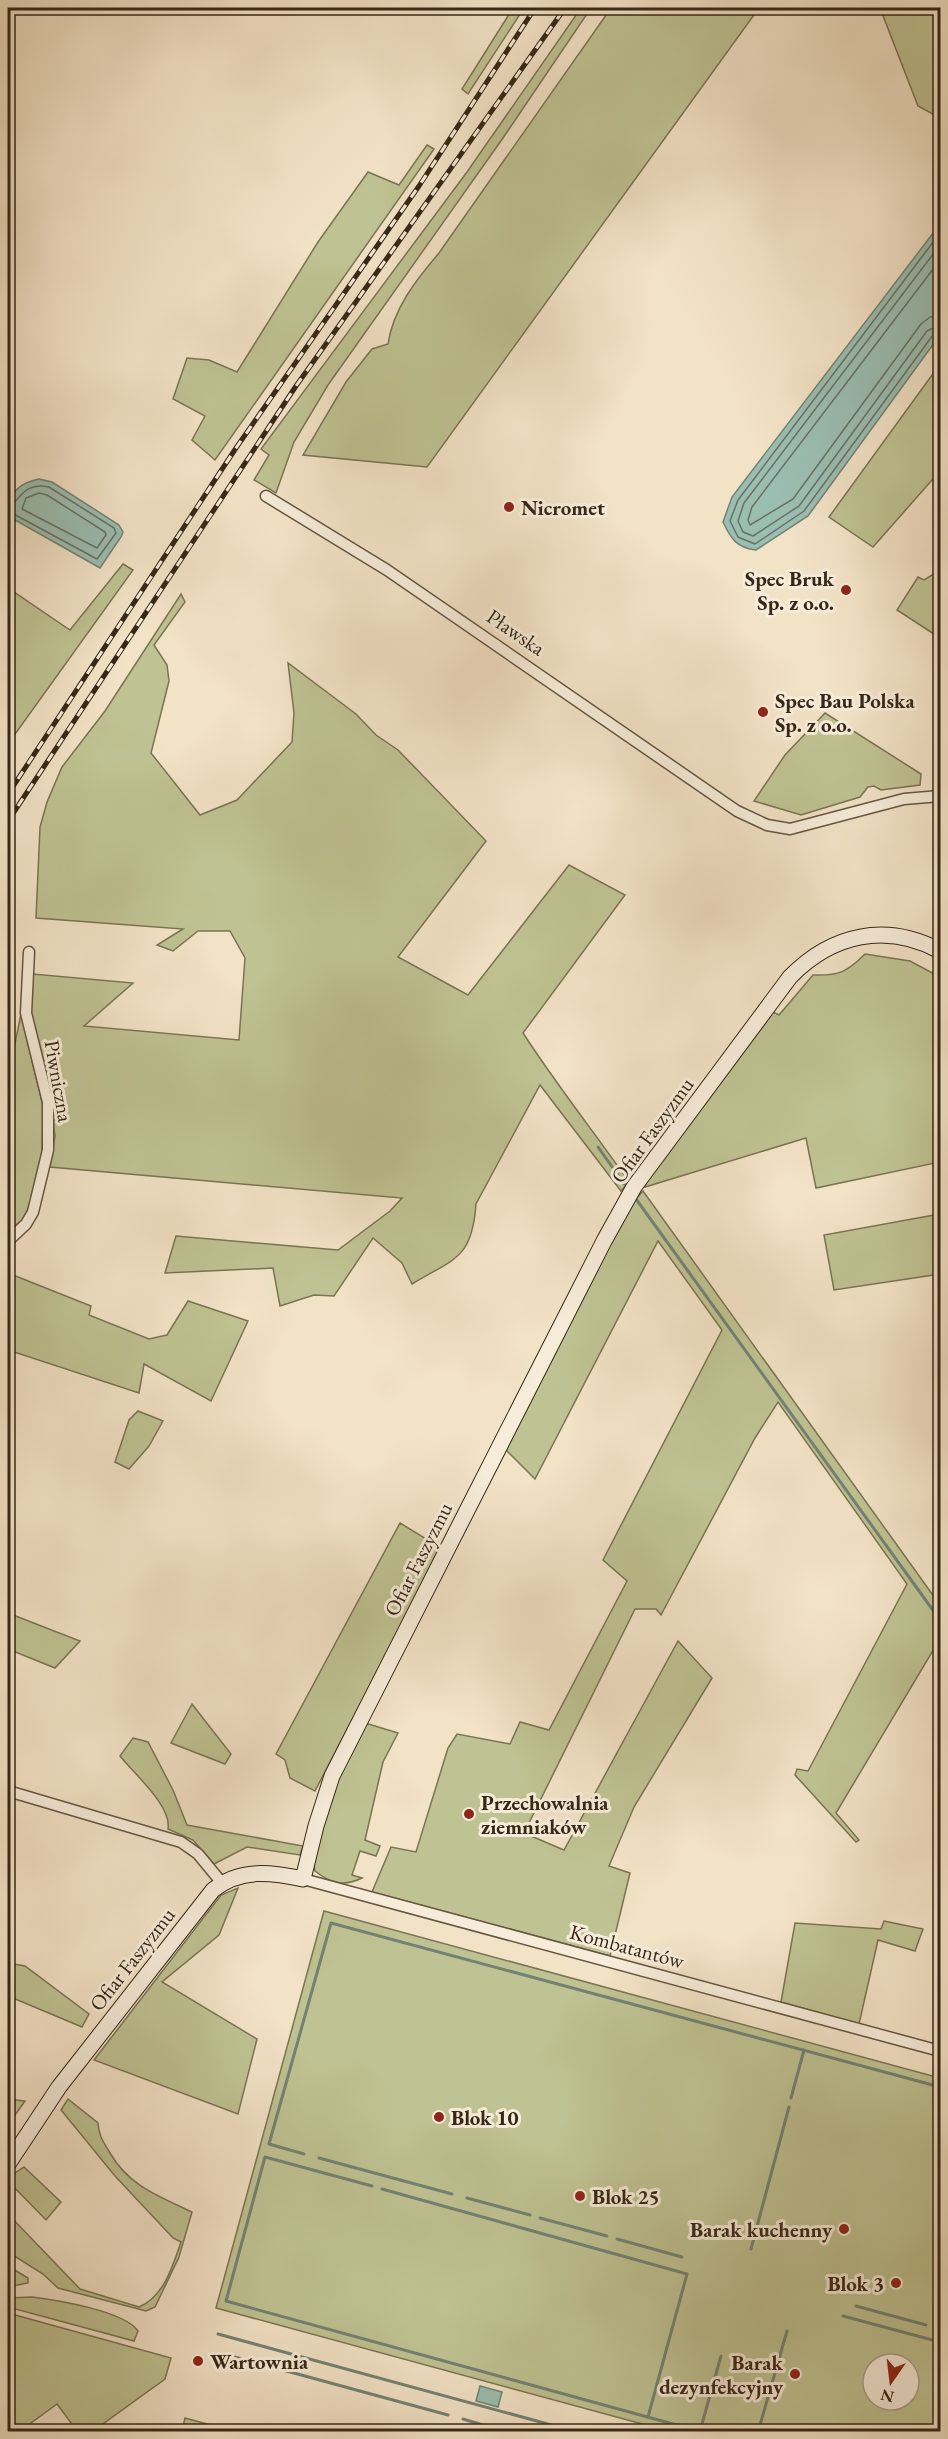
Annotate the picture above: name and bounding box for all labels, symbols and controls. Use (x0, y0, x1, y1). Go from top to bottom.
place label: Nicromet (521, 494, 605, 521)
marker: Nicromet (502, 500, 516, 514)
place label: Spec Bruk Sp. z o.o. (745, 565, 835, 616)
marker: Spec Bruk Sp. z o.o. (839, 583, 853, 597)
street label: Pławska (482, 603, 551, 662)
place label: Spec Bau Polska Sp. z o.o. (775, 687, 916, 738)
marker: Spec Bau Polska Sp. z o.o. (756, 705, 770, 719)
street label: Piwniczna (39, 1038, 80, 1125)
street label: Ofiar Faszyzmu (605, 1072, 699, 1188)
street label: Ofiar Faszyzmu (378, 1498, 458, 1620)
place label: Przechowalnia ziemniaków (481, 1789, 609, 1840)
marker: Przechowalnia ziemniaków (462, 1807, 476, 1821)
street label: Ofiar Faszyzmu (83, 1902, 181, 2016)
street label: Kombatantów (567, 1918, 688, 1974)
place label: Blok 10 (451, 2104, 519, 2131)
marker: Blok 10 (432, 2110, 446, 2124)
place label: Blok 25 (592, 2183, 660, 2210)
marker: Blok 25 (573, 2189, 587, 2203)
place label: Barak kuchenny (690, 2216, 833, 2243)
marker: Barak kuchenny (837, 2222, 851, 2236)
place label: Blok 3 (827, 2270, 884, 2297)
marker: Blok 3 (889, 2276, 903, 2290)
place label: Wartownia (210, 2348, 309, 2375)
place label: Barak dezynfekcyjny (659, 2349, 784, 2400)
north arrow (861, 2352, 921, 2412)
marker: Wartownia (191, 2354, 205, 2368)
marker: Barak dezynfekcyjny (788, 2367, 802, 2381)
text: N (879, 2384, 896, 2408)

